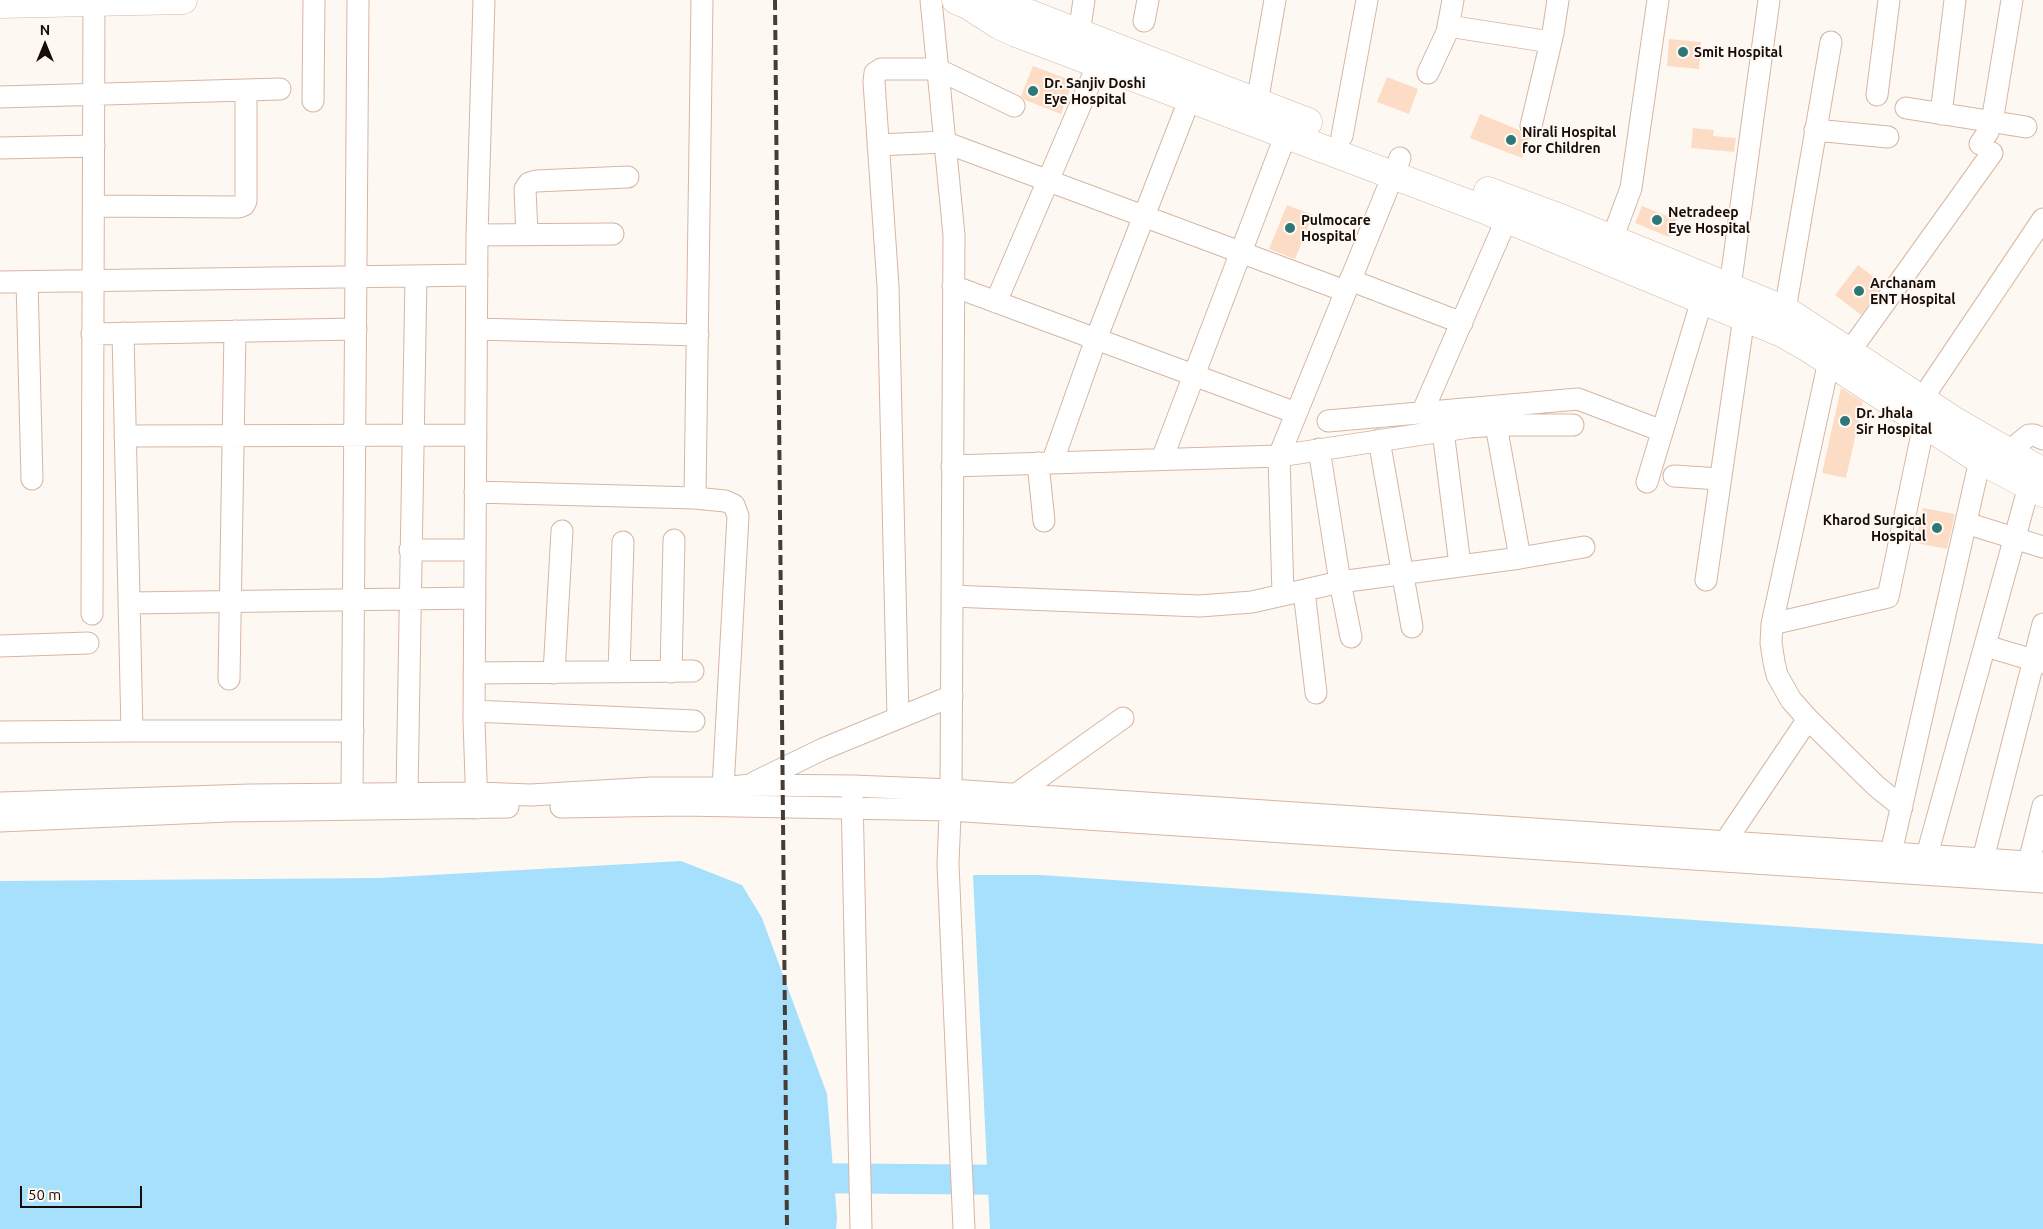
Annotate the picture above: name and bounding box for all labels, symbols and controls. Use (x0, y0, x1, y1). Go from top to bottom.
north arrow (20, 20, 70, 70)
text: N (40, 22, 50, 38)
place label: Smit Hospital (1694, 44, 1782, 60)
marker: Smit Hospital (1676, 45, 1690, 59)
place label: Dr. Sanjiv Doshi Eye Hospital (1044, 75, 1146, 108)
marker: Dr. Sanjiv Doshi Eye Hospital (1026, 84, 1040, 98)
place label: Nirali Hospital for Children (1522, 124, 1616, 156)
marker: Nirali Hospital for Children (1504, 133, 1518, 147)
place label: Netradeep Eye Hospital (1668, 204, 1750, 236)
place label: Pulmocare Hospital (1301, 212, 1371, 244)
marker: Netradeep Eye Hospital (1650, 213, 1664, 227)
marker: Pulmocare Hospital (1283, 221, 1297, 235)
place label: Archanam ENT Hospital (1870, 275, 1956, 308)
marker: Archanam ENT Hospital (1852, 284, 1866, 298)
place label: Dr. Jhala Sir Hospital (1856, 405, 1932, 438)
marker: Dr. Jhala Sir Hospital (1838, 414, 1852, 428)
place label: Kharod Surgical Hospital (1823, 512, 1926, 544)
marker: Kharod Surgical Hospital (1930, 521, 1944, 535)
scale bar (22, 1176, 145, 1208)
text: 50 m (28, 1186, 61, 1203)

